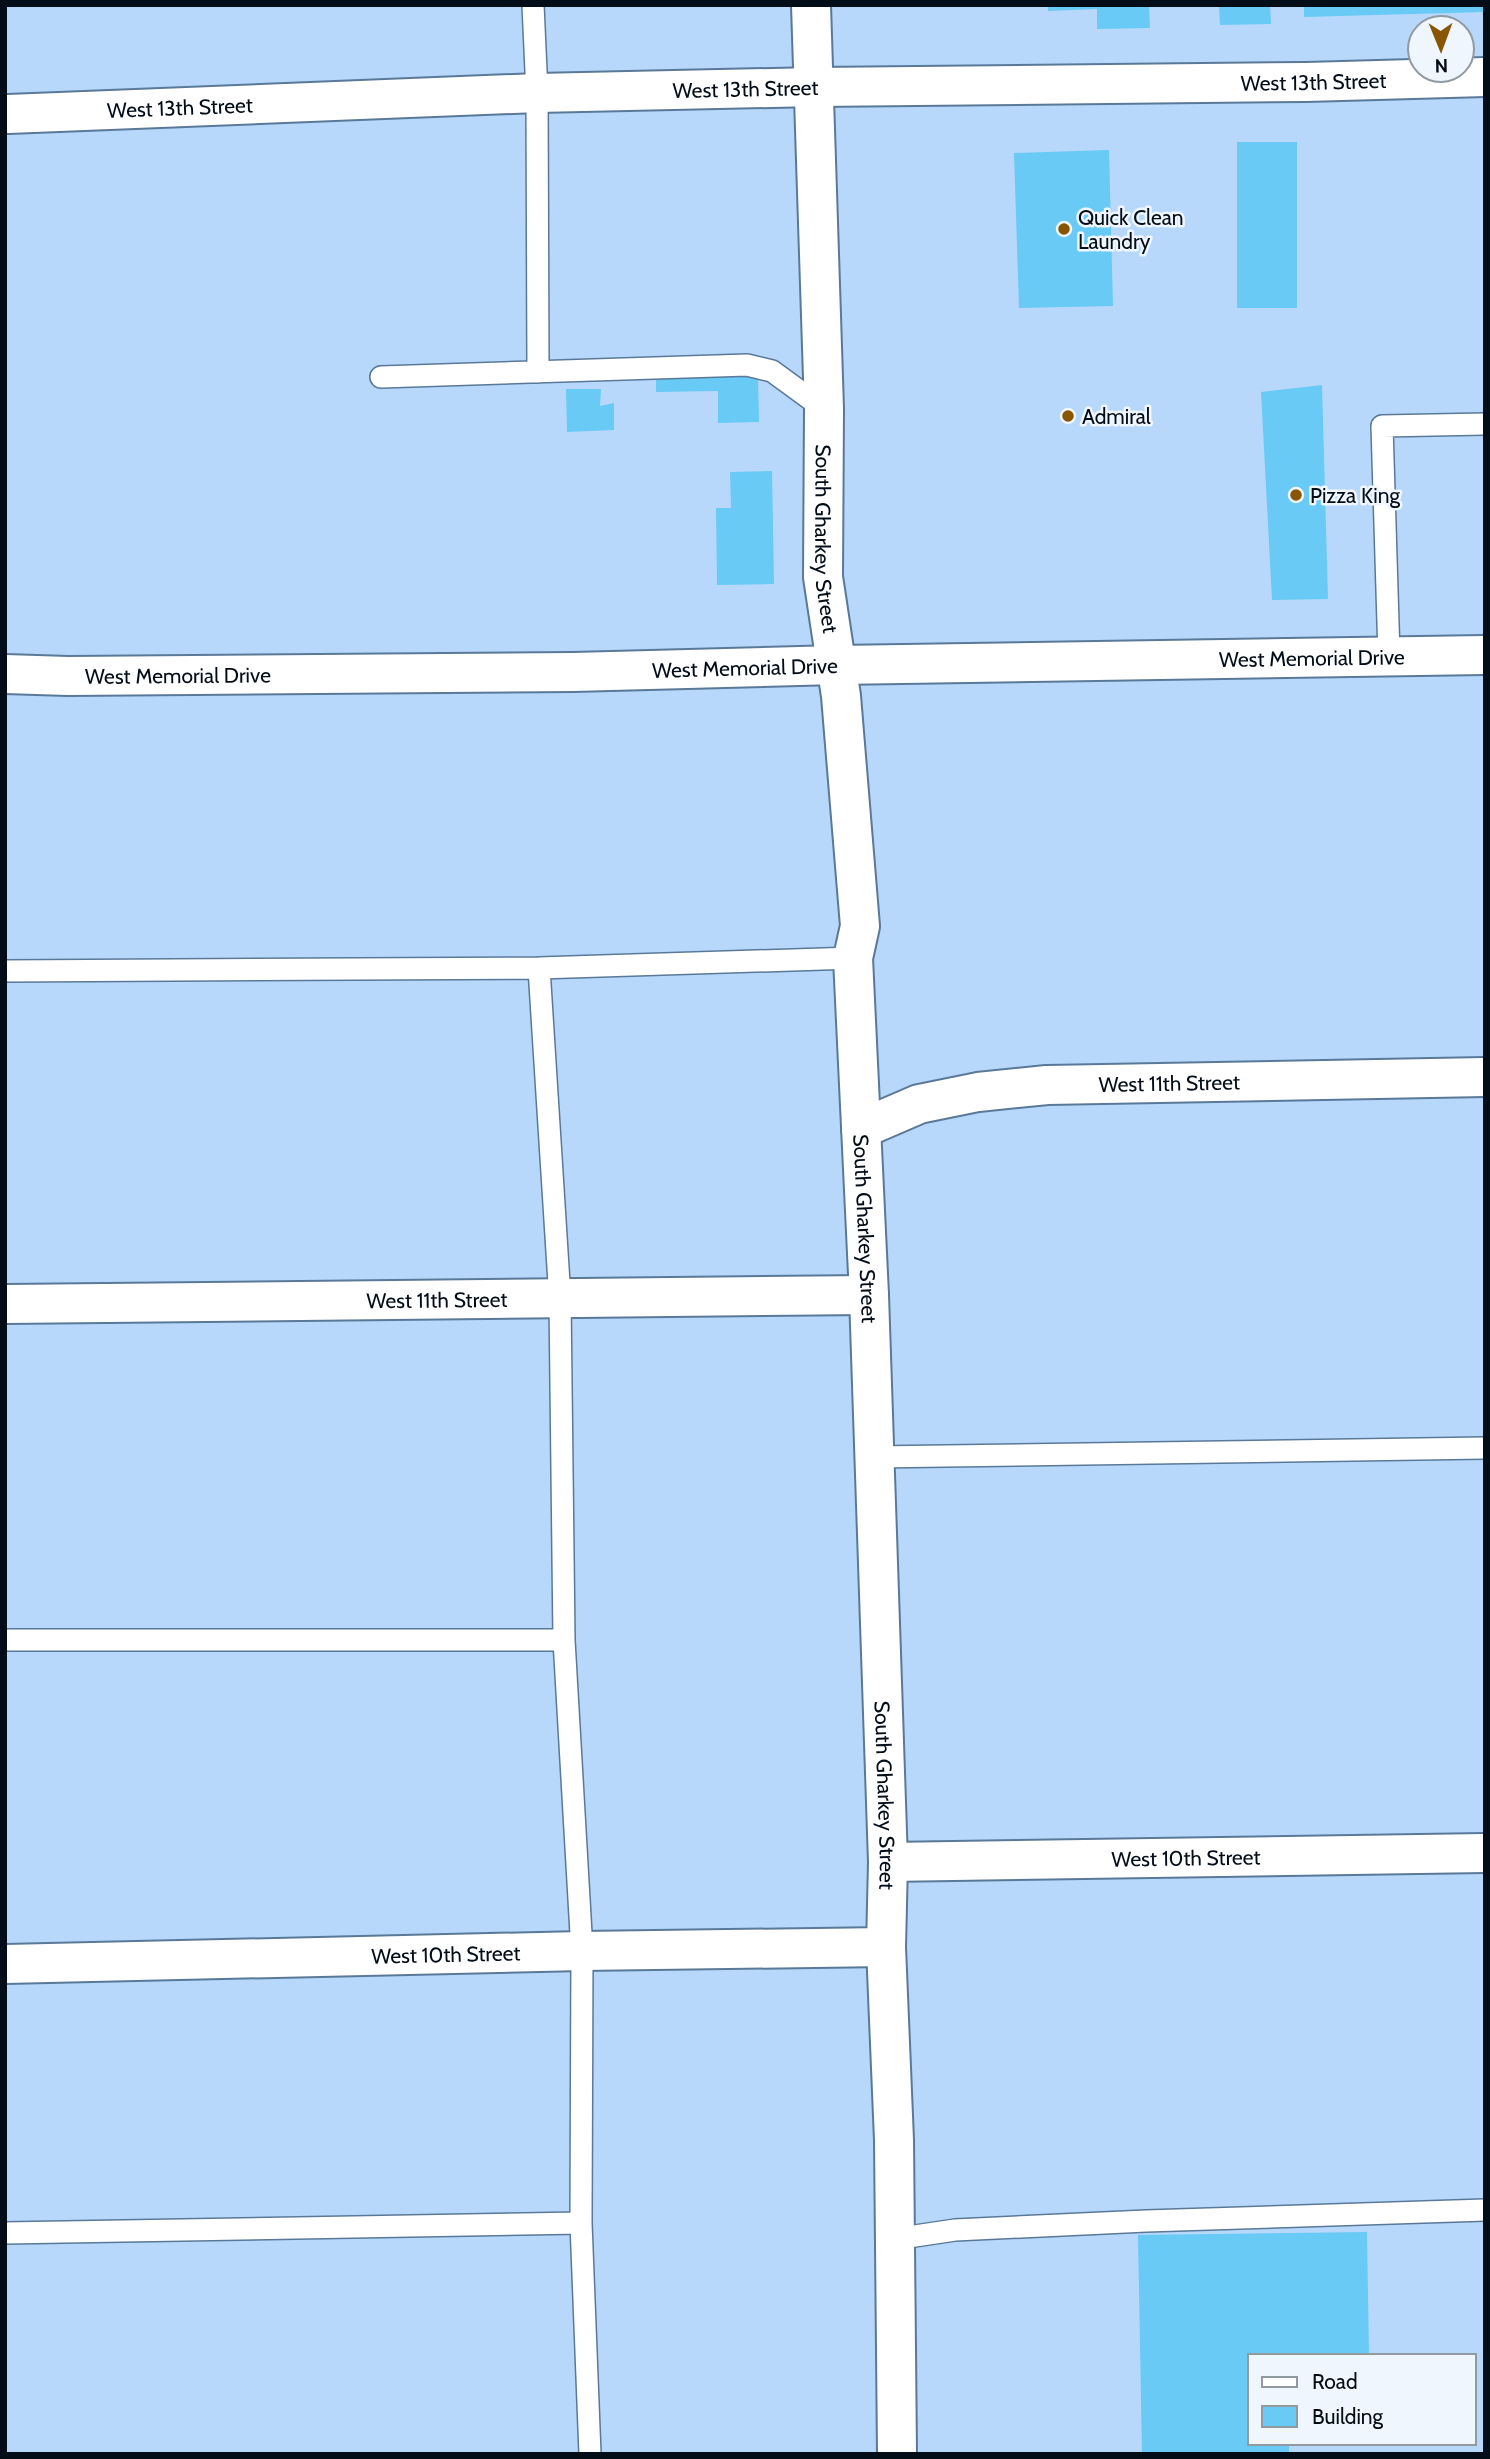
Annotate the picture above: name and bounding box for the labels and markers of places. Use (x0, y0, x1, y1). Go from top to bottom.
place label: Quick Clean Laundry (1078, 205, 1184, 254)
marker: Quick Clean Laundry (1056, 221, 1072, 237)
place label: Admiral (1082, 404, 1151, 429)
marker: Admiral (1060, 408, 1076, 424)
place label: Pizza King (1310, 483, 1401, 508)
marker: Pizza King (1288, 487, 1304, 503)

